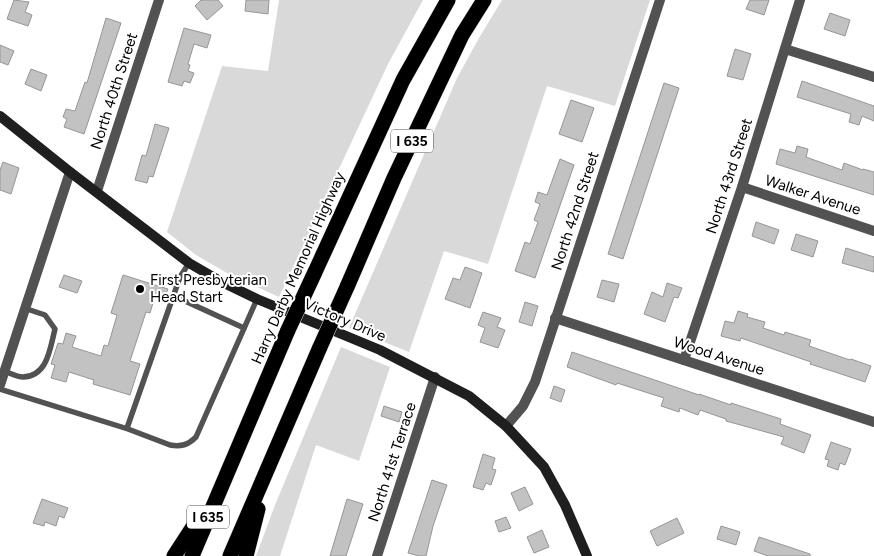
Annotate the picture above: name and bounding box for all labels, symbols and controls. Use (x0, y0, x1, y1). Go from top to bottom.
street label: North 40th Street (87, 30, 141, 152)
street label: North 43rd Street (702, 116, 756, 236)
road number: I 635 (391, 130, 433, 152)
street label: North 42nd Street (547, 149, 603, 273)
street label: Harry Darby Memorial Highway (247, 169, 349, 367)
street label: Walker Avenue (763, 171, 863, 219)
place label: First Presbyterian Head Start (150, 271, 267, 306)
marker: First Presbyterian Head Start (134, 283, 146, 295)
street label: Victory Drive (301, 295, 389, 345)
street label: Wood Avenue (671, 333, 767, 379)
street label: North 41st Terrace (364, 400, 420, 524)
road number: I 635 (187, 506, 229, 528)

